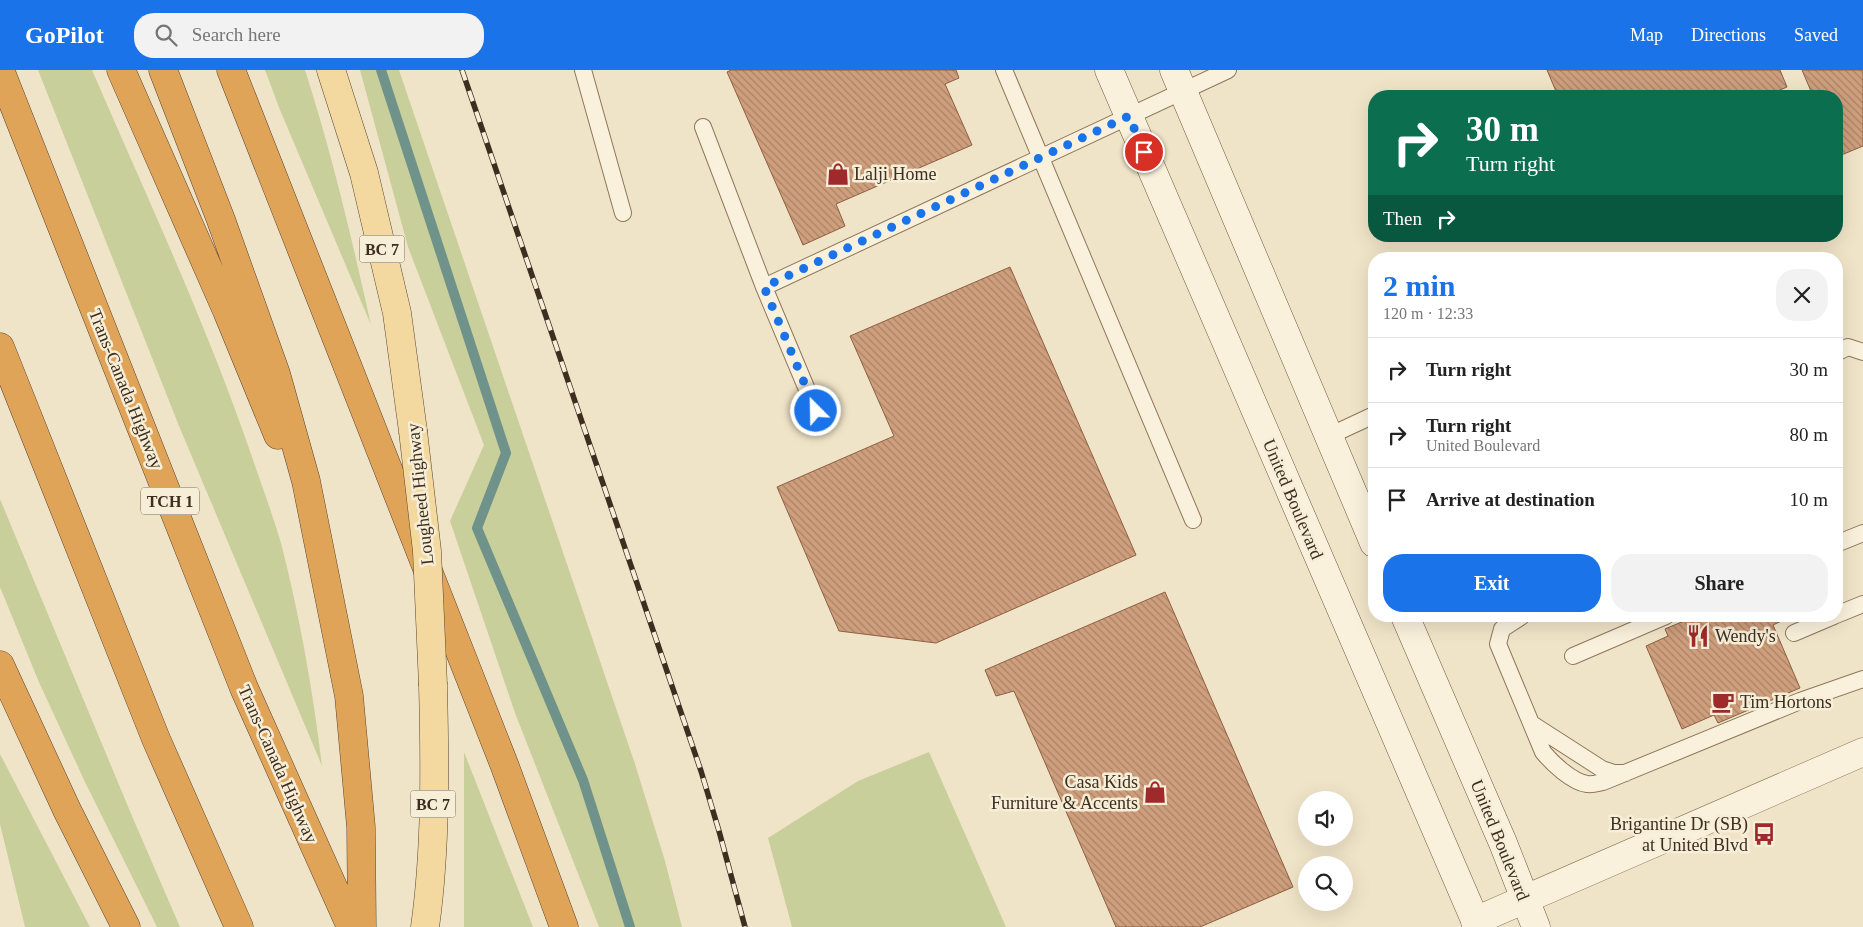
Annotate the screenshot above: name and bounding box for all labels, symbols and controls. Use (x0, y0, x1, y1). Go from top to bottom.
search box (134, 13, 484, 58)
icon: search (152, 21, 180, 49)
text: GoPilot (25, 22, 104, 48)
text: Search here (192, 24, 281, 45)
text: Map (1630, 25, 1663, 45)
text: Directions (1691, 25, 1766, 45)
text: Saved (1794, 25, 1838, 45)
icon: right (1383, 110, 1448, 175)
text: 30 m (1466, 110, 1539, 149)
pin (1123, 131, 1165, 173)
icon: arrive (1130, 138, 1158, 166)
text: Turn right (1466, 151, 1555, 176)
shop icon: Lalji Home (825, 161, 851, 187)
place label: Lalji Home (854, 164, 936, 184)
icon: right (1432, 205, 1460, 233)
text: Then (1383, 208, 1422, 229)
road number: BC 7 (360, 235, 404, 262)
text: 2 min (1383, 269, 1456, 302)
button: close (1776, 269, 1828, 321)
text: 120 m · 12:33 (1383, 305, 1473, 322)
street label: Trans-Canada Highway (85, 306, 167, 472)
icon: right (1383, 356, 1411, 384)
text: Turn right (1426, 359, 1511, 380)
text: 30 m (1789, 359, 1828, 380)
position arrow (789, 384, 841, 436)
text: Turn right (1426, 415, 1511, 436)
icon: right (1383, 421, 1411, 449)
street label: Lougheed Highway (403, 422, 437, 566)
text: 80 m (1789, 424, 1828, 445)
street label: United Boulevard (1259, 436, 1327, 562)
text: United Boulevard (1426, 437, 1540, 454)
icon: arrive (1383, 486, 1411, 514)
road number: TCH 1 (141, 488, 199, 514)
text: Arrive at destination (1426, 489, 1595, 510)
text: 10 m (1789, 489, 1828, 510)
button: Exit (1383, 554, 1601, 612)
button: Share (1611, 554, 1828, 612)
restaurant icon: Wendy's (1685, 623, 1711, 649)
place label: Wendy's (1715, 626, 1776, 646)
street label: Trans-Canada Highway (234, 682, 322, 846)
cafe icon: Tim Hortons (1710, 689, 1736, 715)
place label: Tim Hortons (1740, 692, 1832, 712)
place label: Casa Kids Furniture & Accents (991, 772, 1138, 813)
street label: United Boulevard (1467, 777, 1533, 903)
shop icon: Casa Kids Furniture & Accents (1142, 779, 1168, 805)
road number: BC 7 (410, 791, 456, 818)
map controls (1298, 791, 1353, 911)
button: sound (1298, 791, 1353, 846)
place label: Brigantine Dr (SB) at United Blvd (1610, 814, 1748, 855)
bus stop icon: Brigantine Dr (SB) at United Blvd (1751, 821, 1777, 847)
button: search (1298, 856, 1353, 911)

